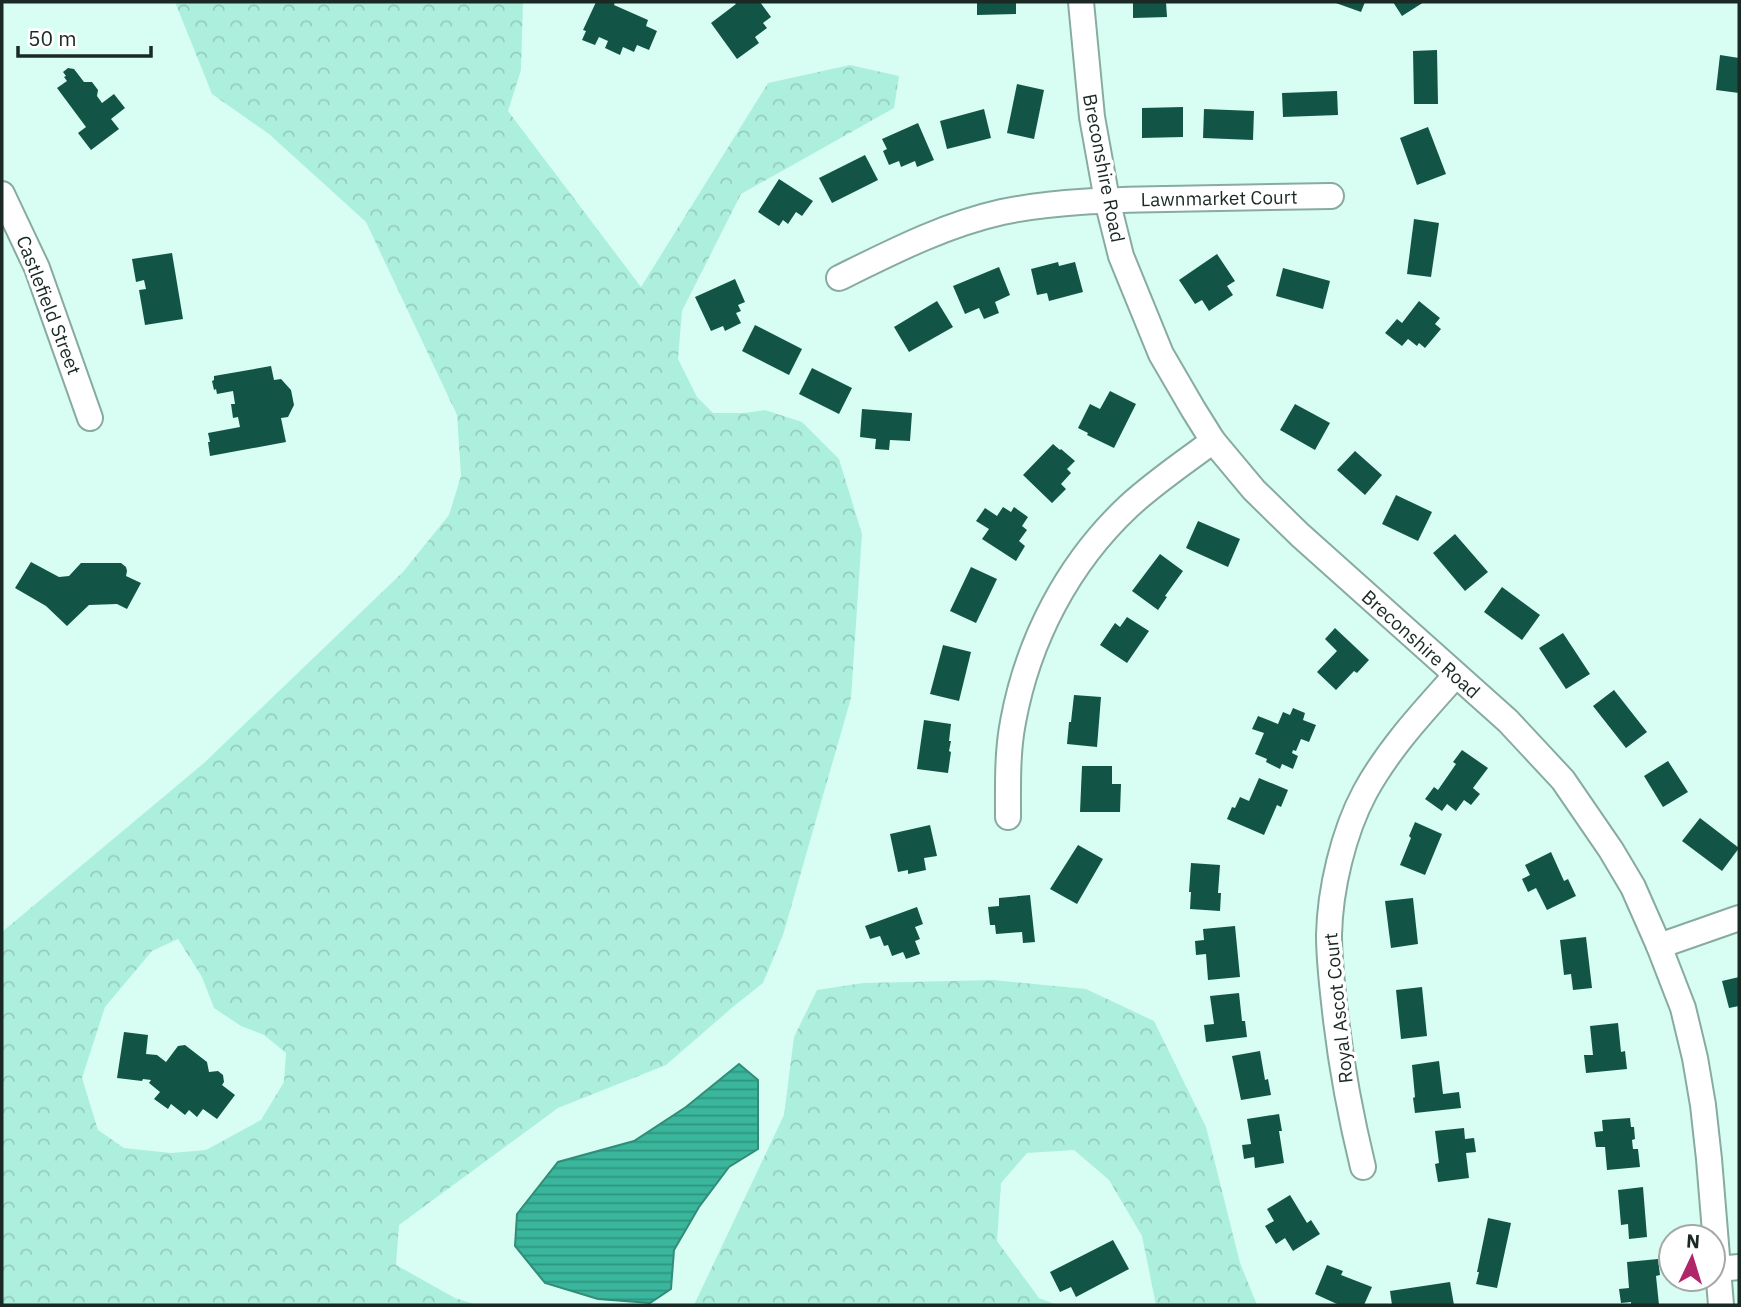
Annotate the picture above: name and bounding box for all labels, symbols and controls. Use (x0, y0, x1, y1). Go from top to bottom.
scale bar (18, 14, 150, 58)
text: 50 m (28, 24, 77, 52)
street label: Breconshire Road (1078, 92, 1130, 244)
street label: Lawnmarket Court (1140, 185, 1298, 211)
street label: Castlefield Street (11, 232, 87, 378)
street label: Breconshire Road (1357, 585, 1485, 703)
street label: Royal Ascot Court (1318, 932, 1358, 1084)
north arrow (1657, 1223, 1727, 1293)
text: N (1685, 1229, 1701, 1253)

